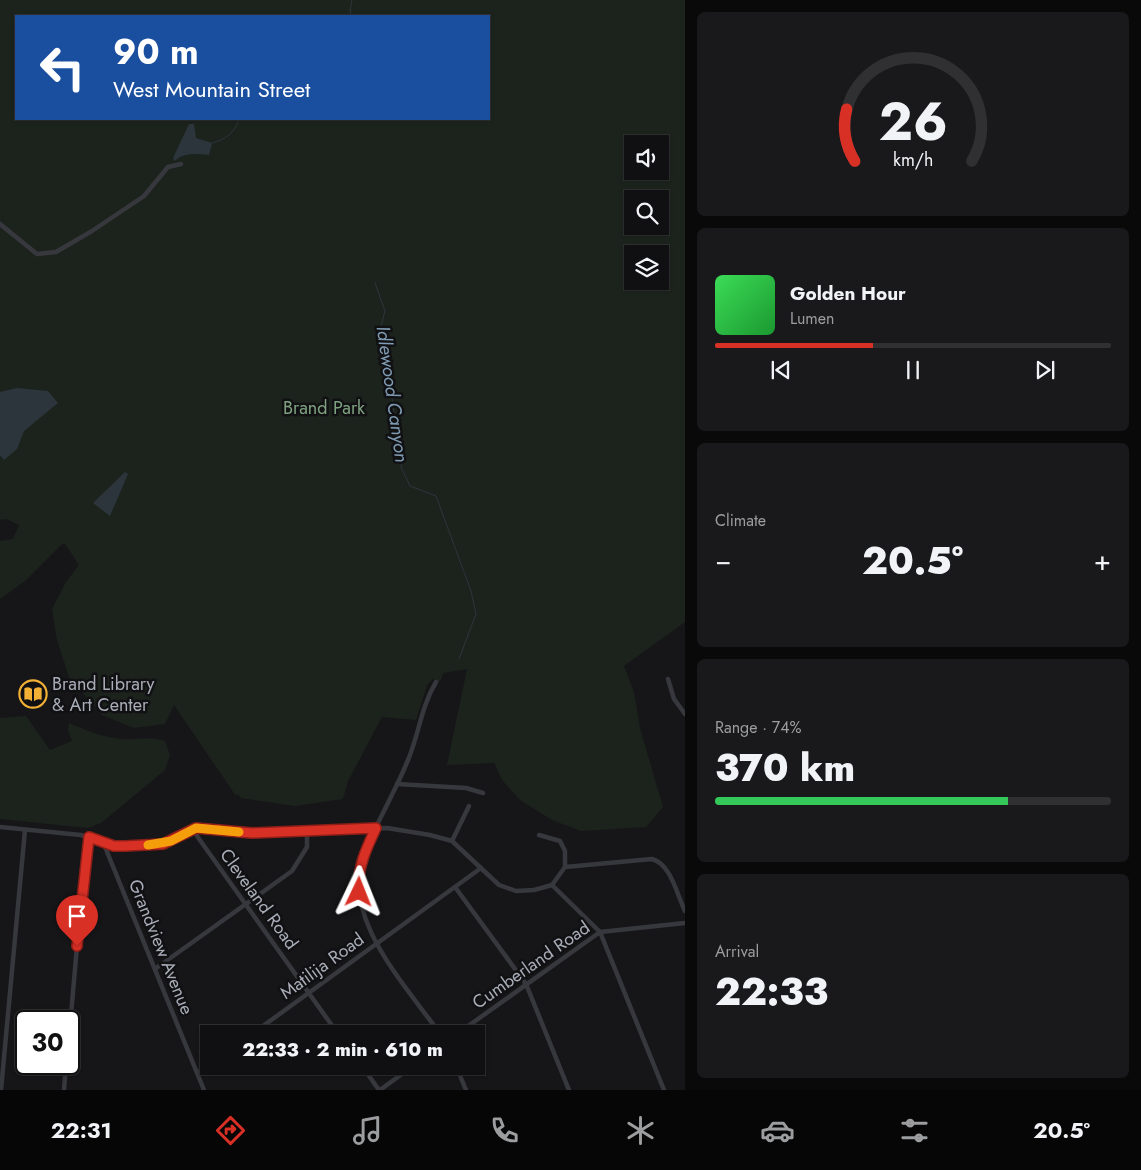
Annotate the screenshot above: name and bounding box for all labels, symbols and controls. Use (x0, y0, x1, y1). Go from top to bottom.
text: 90 m (113, 27, 199, 77)
icon: left (30, 35, 95, 100)
text: West Mountain Street (113, 73, 310, 105)
text: 26 (879, 84, 947, 160)
map controls (624, 135, 669, 290)
button: sound (624, 135, 669, 180)
text: km/h (893, 147, 933, 173)
button: search (624, 190, 669, 235)
button: layers (624, 245, 669, 290)
text: Golden Hour (790, 280, 906, 307)
text: Lumen (790, 307, 834, 330)
water label: Idlewood Canyon (370, 324, 415, 464)
icon: previous (767, 356, 795, 384)
icon: pause (899, 356, 927, 384)
icon: next (1031, 356, 1059, 384)
park label: Brand Park (283, 395, 365, 421)
text: Climate (715, 509, 766, 532)
text: 20.5° (862, 533, 963, 588)
text: − (715, 540, 732, 581)
text: + (1094, 540, 1111, 581)
place label: Brand Library & Art Center (52, 671, 155, 718)
library icon: Brand Library & Art Center (18, 679, 48, 709)
text: Range · 74% (715, 716, 802, 739)
text: 370 km (715, 740, 855, 795)
street label: Cleveland Road (213, 843, 305, 955)
position arrow (332, 865, 384, 917)
street label: Grandview Avenue (122, 875, 200, 1019)
pin (56, 895, 98, 946)
icon: arrive (63, 902, 91, 930)
street label: Cumberland Road (467, 915, 595, 1015)
street label: Matilija Road (275, 927, 369, 1005)
text: Arrival (715, 940, 759, 963)
text: 22:33 (715, 964, 828, 1019)
speed limit sign: 30 (15, 1010, 80, 1075)
text: 22:33 · 2 min · 610 m (242, 1036, 443, 1063)
icon: directions (213, 1113, 248, 1148)
icon: music (350, 1113, 385, 1148)
icon: phone (487, 1113, 522, 1148)
icon: climate (623, 1113, 658, 1148)
icon: car (760, 1113, 795, 1148)
icon: filters (897, 1113, 932, 1148)
text: 22:31 (51, 1114, 112, 1146)
text: 20.5° (1033, 1114, 1090, 1146)

